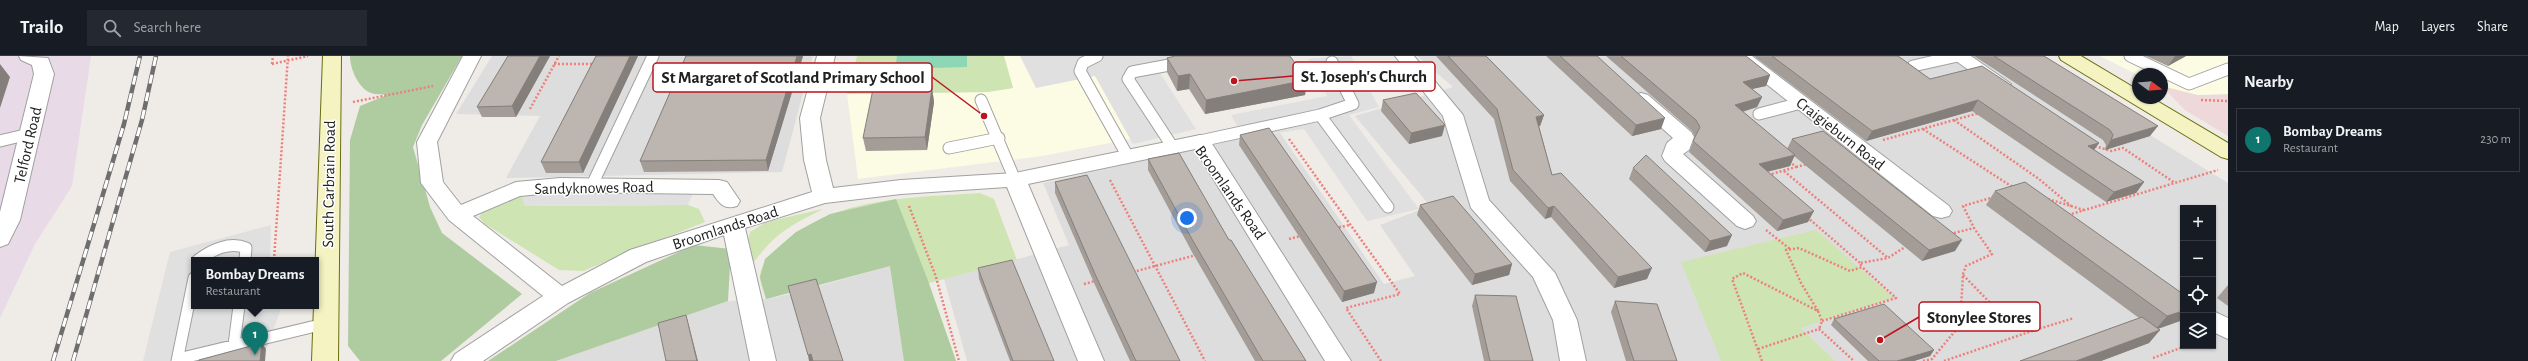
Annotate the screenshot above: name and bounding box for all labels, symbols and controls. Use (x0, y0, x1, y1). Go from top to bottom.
search box (87, 10, 367, 46)
icon: search (101, 17, 123, 39)
text: Trailo (20, 18, 63, 37)
text: Search here (133, 20, 201, 35)
text: Map (2374, 20, 2399, 34)
text: Layers (2421, 20, 2455, 34)
text: Share (2477, 20, 2508, 34)
callout: St. Joseph's Church (1293, 62, 1435, 91)
callout: St Margaret of Scotland Primary School (653, 63, 932, 92)
text: St. Joseph's Church (1301, 68, 1427, 85)
north arrow (2132, 68, 2168, 104)
text: St Margaret of Scotland Primary School (661, 69, 925, 87)
text: Nearby (2244, 73, 2294, 90)
street label: Craigieburn Road (1793, 94, 1888, 173)
street label: Telford Road (11, 105, 45, 185)
street label: South Carbrain Road (320, 120, 338, 248)
text: Bombay Dreams (2283, 124, 2382, 139)
text: 1 (2256, 133, 2260, 146)
text: 230 m (2480, 133, 2511, 146)
text: Restaurant (2283, 142, 2338, 155)
street label: Broomlands Road (1192, 143, 1268, 242)
street label: Sandyknowes Road (534, 179, 654, 198)
street label: Broomlands Road (670, 203, 780, 253)
map controls (2180, 205, 2216, 349)
button: + (2180, 205, 2216, 241)
your location (1177, 208, 1197, 228)
button: − (2180, 241, 2216, 277)
popup (191, 257, 319, 309)
text: Bombay Dreams (205, 267, 305, 282)
button: locate (2180, 277, 2216, 313)
text: Restaurant (205, 285, 261, 298)
callout: Stonylee Stores (1919, 302, 2040, 331)
text: Stonylee Stores (1927, 309, 2032, 327)
button: layers (2180, 313, 2216, 349)
pin: 1 (242, 322, 268, 355)

